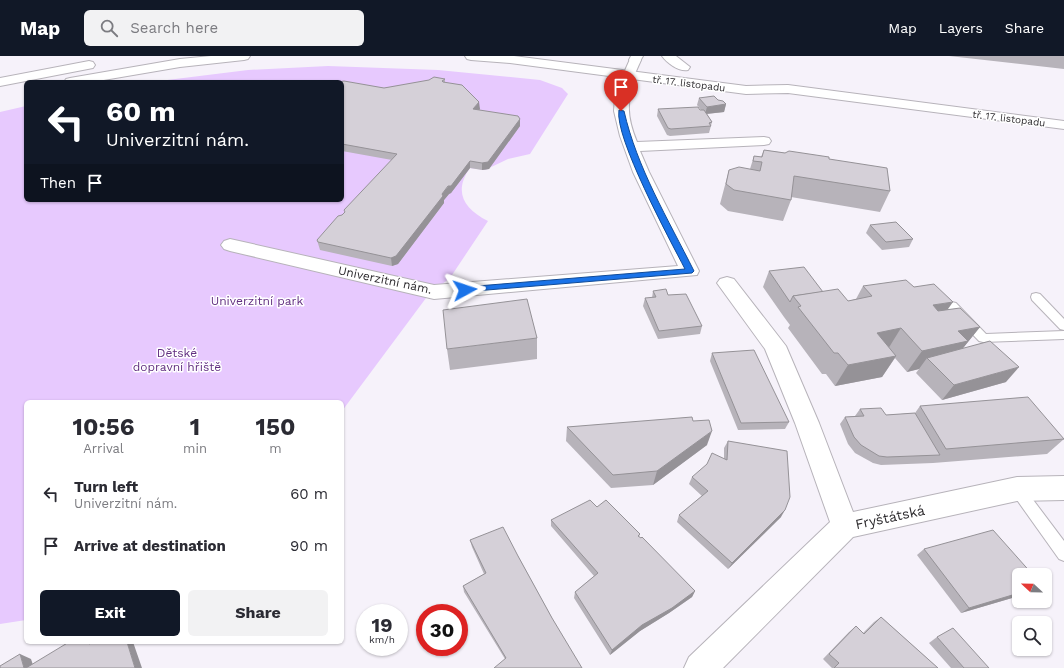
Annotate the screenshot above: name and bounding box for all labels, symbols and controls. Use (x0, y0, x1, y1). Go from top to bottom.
search box (84, 10, 364, 46)
text: Map (20, 17, 60, 40)
icon: search (98, 17, 120, 39)
text: Search here (130, 19, 218, 37)
text: Map (888, 20, 917, 36)
text: Layers (939, 20, 983, 36)
text: Share (1005, 20, 1044, 36)
pin (604, 70, 638, 111)
street label: tř. 17. listopadu (652, 74, 726, 93)
icon: arrive (610, 76, 632, 98)
text: 60 m (106, 95, 176, 128)
icon: left (40, 96, 92, 148)
street label: tř. 17. listopadu (972, 109, 1046, 128)
text: Univerzitní nám. (106, 129, 249, 150)
icon: arrive (84, 172, 106, 194)
text: Then (40, 174, 76, 192)
street label: Univerzitní nám. (337, 263, 433, 297)
position arrow (444, 269, 486, 311)
park label: Univerzitní park (211, 294, 303, 308)
park label: Dětské dopravní hřiště (133, 346, 221, 374)
text: 10:56 (73, 413, 134, 441)
text: 1 (190, 413, 200, 441)
text: 150 (256, 413, 295, 441)
text: Arrival (83, 441, 124, 456)
text: min (183, 441, 207, 456)
text: m (269, 441, 282, 456)
text: Turn left (74, 478, 138, 496)
icon: left (40, 483, 62, 505)
text: 60 m (290, 485, 328, 503)
text: Univerzitní nám. (74, 496, 177, 511)
street label: Fryštátská (854, 502, 926, 532)
icon: arrive (40, 535, 62, 557)
text: Arrive at destination (74, 537, 226, 555)
text: 90 m (290, 537, 328, 555)
north arrow (1012, 568, 1052, 608)
map controls (1012, 568, 1052, 656)
button: Exit (40, 590, 180, 636)
button: Share (188, 590, 328, 636)
speed limit sign: 30 (416, 604, 468, 656)
text: 19 (372, 613, 392, 637)
button: search (1012, 616, 1052, 656)
text: km/h (369, 634, 395, 645)

